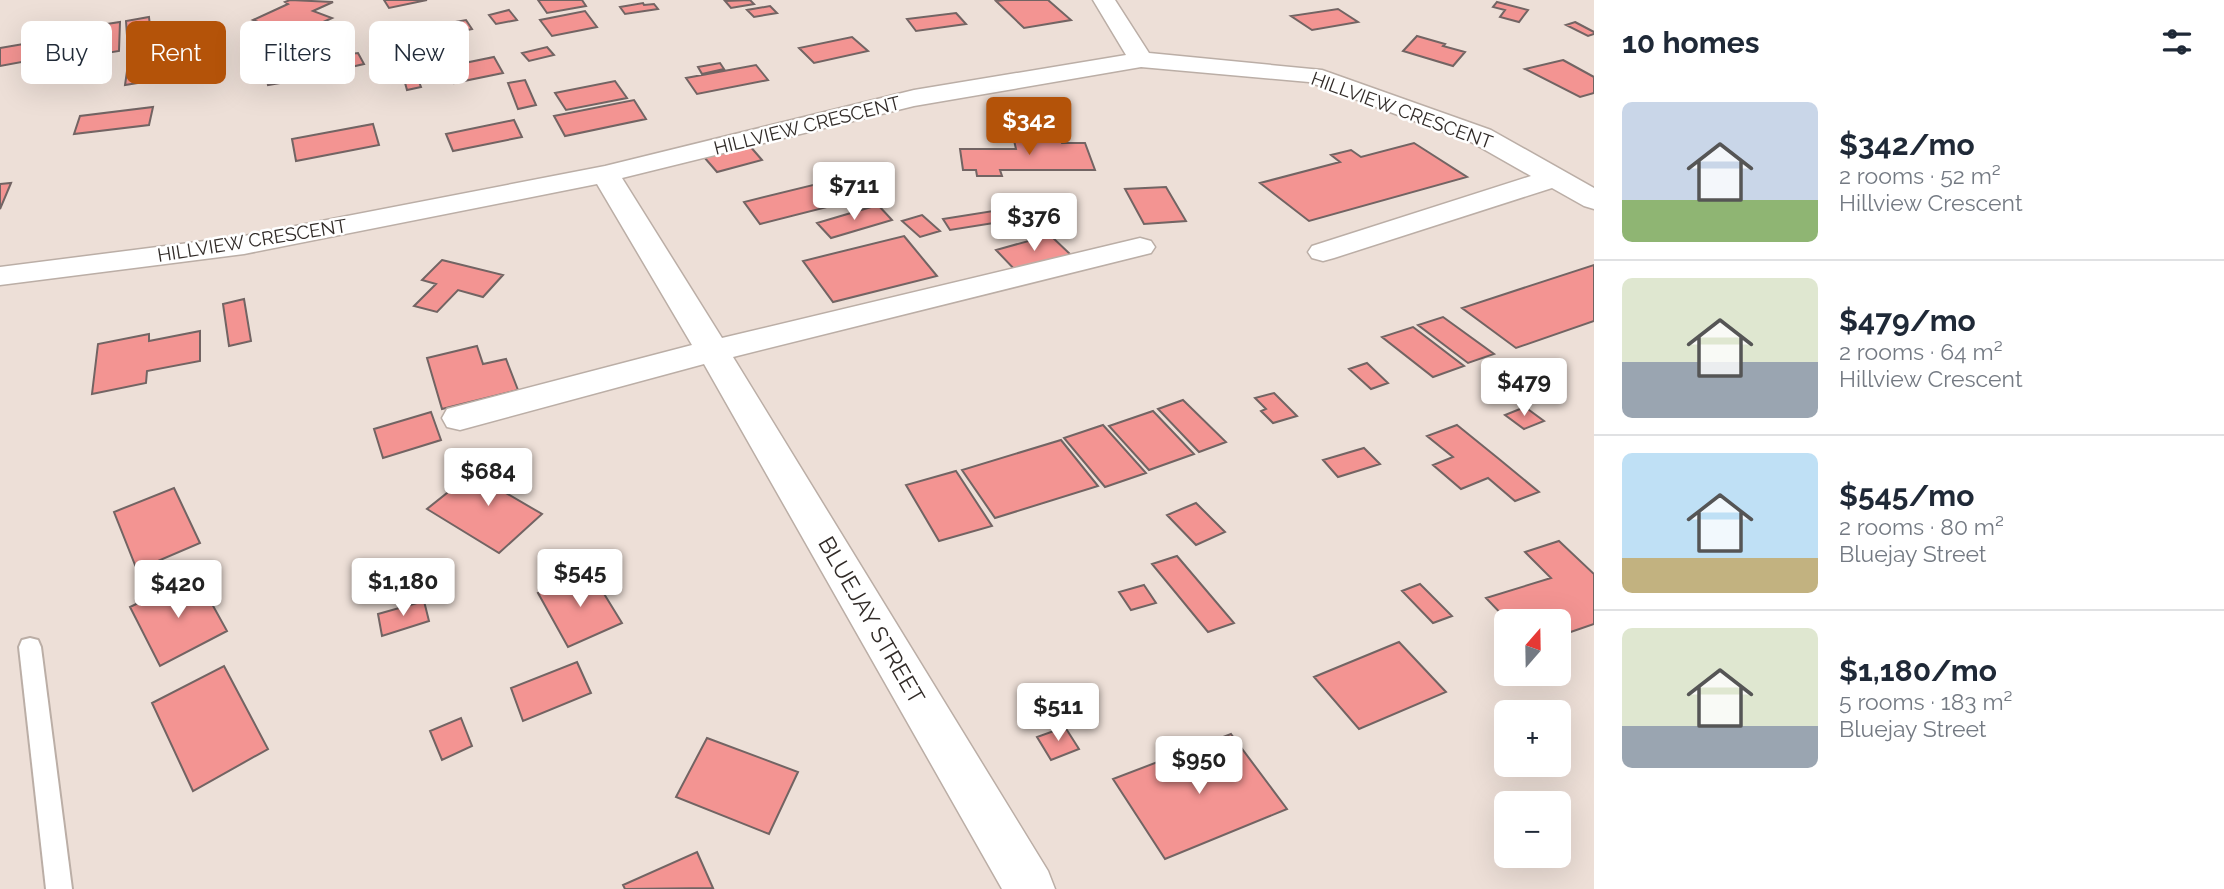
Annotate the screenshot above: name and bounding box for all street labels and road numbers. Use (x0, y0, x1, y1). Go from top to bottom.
street label: HILLVIEW CRESCENT (1308, 67, 1496, 153)
street label: HILLVIEW CRESCENT (711, 91, 903, 159)
street label: HILLVIEW CRESCENT (156, 214, 349, 266)
street label: BLUEJAY STREET (813, 531, 931, 709)

